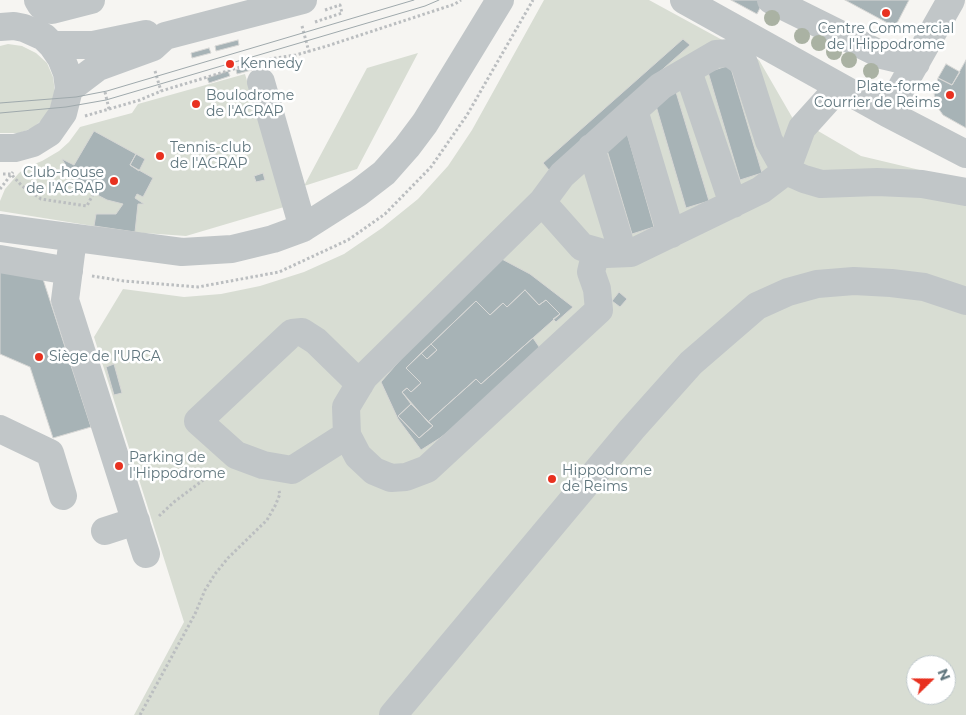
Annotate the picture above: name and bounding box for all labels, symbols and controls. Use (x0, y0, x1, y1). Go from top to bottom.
marker: Centre Commercial de l'Hippodrome (880, 7, 892, 19)
place label: Centre Commercial de l'Hippodrome (818, 21, 954, 54)
place label: Kennedy (240, 56, 302, 72)
marker: Kennedy (224, 58, 236, 70)
place label: Plate-forme Courrier de Reims (814, 79, 940, 111)
place label: Boulodrome de l'ACRAP (206, 88, 294, 120)
marker: Plate-forme Courrier de Reims (944, 89, 956, 101)
marker: Boulodrome de l'ACRAP (190, 98, 202, 110)
place label: Tennis-club de l'ACRAP (170, 140, 251, 172)
marker: Tennis-club de l'ACRAP (154, 150, 166, 162)
place label: Club-house de l'ACRAP (23, 165, 104, 198)
marker: Club-house de l'ACRAP (108, 175, 120, 187)
place label: Siège de l'URCA (49, 349, 161, 365)
marker: Siège de l'URCA (33, 351, 45, 363)
place label: Parking de l'Hippodrome (129, 450, 226, 482)
marker: Parking de l'Hippodrome (113, 460, 125, 472)
place label: Hippodrome de Reims (562, 463, 652, 496)
marker: Hippodrome de Reims (546, 473, 558, 485)
north arrow (906, 655, 956, 705)
text: N (934, 666, 954, 683)

